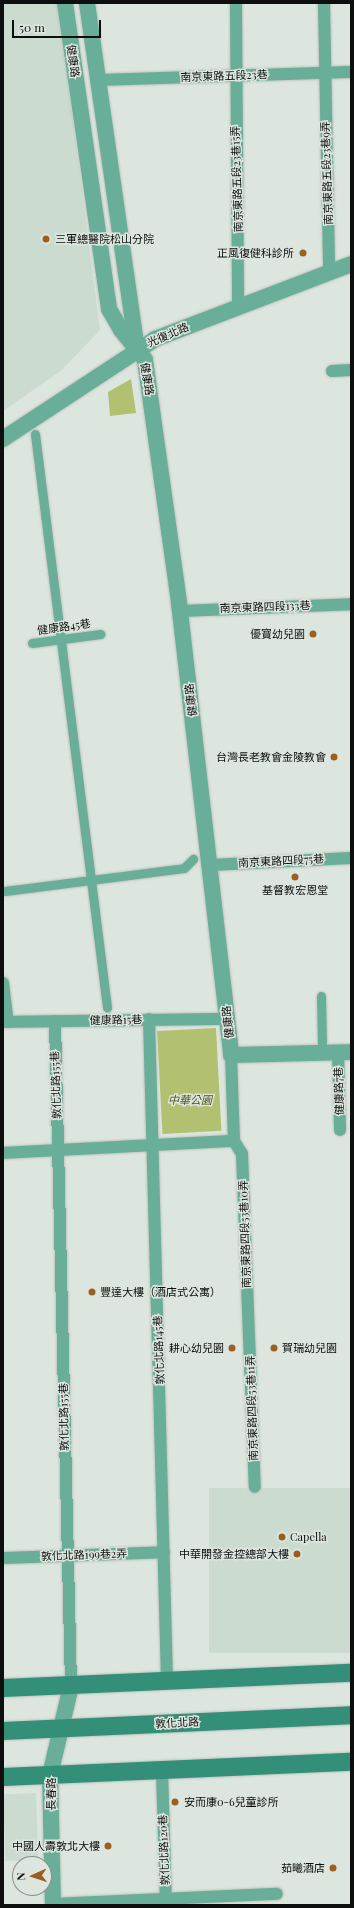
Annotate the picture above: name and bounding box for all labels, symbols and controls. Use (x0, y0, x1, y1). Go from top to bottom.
scale bar (14, 12, 103, 38)
text: 50 m (19, 19, 45, 35)
street label: 健康路 (64, 44, 82, 78)
street label: 南京東路五段23巷 (180, 68, 268, 84)
street label: 南京東路五段23巷9弄 (319, 121, 335, 225)
street label: 南京東路五段23巷15弄 (229, 125, 245, 233)
place label: 三軍總醫院松山分院 (55, 232, 154, 246)
marker: 三軍總醫院松山分院 (40, 233, 52, 245)
place label: 正風復健科診所 (217, 246, 294, 260)
marker: 正風復健科診所 (297, 247, 309, 259)
street label: 光復北路 (145, 320, 191, 350)
street label: 健康路 (138, 362, 156, 396)
street label: 南京東路四段133巷 (219, 599, 311, 615)
street label: 健康路45巷 (36, 617, 92, 637)
place label: 優寶幼兒園 (250, 627, 305, 641)
marker: 優寶幼兒園 (308, 629, 318, 639)
street label: 健康路 (182, 683, 200, 717)
place label: 台灣長老教會金陵教會 (216, 750, 326, 764)
marker: 台灣長老教會金陵教會 (329, 752, 339, 762)
street label: 南京東路四段75巷 (238, 852, 324, 870)
marker: 基督教宏恩堂 (290, 872, 300, 882)
place label: 基督教宏恩堂 (262, 883, 328, 897)
street label: 健康路 (220, 1005, 236, 1039)
street label: 健康路15巷 (90, 1013, 142, 1027)
street label: 敦化北路155巷 (48, 1051, 64, 1119)
street label: 健康路7巷 (332, 1067, 346, 1115)
park label: 中華公園 (168, 1093, 212, 1107)
street label: 南京東路四段53巷10弄 (237, 1180, 253, 1288)
place label: 豐達大樓（酒店式公寓） (100, 1285, 221, 1299)
marker: 豐達大樓（酒店式公寓） (87, 1287, 97, 1297)
street label: 敦化北路145巷 (151, 1315, 167, 1385)
place label: 耕心幼兒園 (169, 1341, 224, 1355)
place label: 賀瑞幼兒園 (282, 1341, 337, 1355)
marker: 耕心幼兒園 (227, 1343, 237, 1353)
marker: 賀瑞幼兒園 (269, 1343, 279, 1353)
street label: 南京東路四段53巷11弄 (244, 1355, 260, 1461)
street label: 敦化北路155巷 (57, 1383, 71, 1451)
place label: Capella (290, 1530, 327, 1544)
marker: Capella (277, 1532, 287, 1542)
street label: 敦化北路199巷2弄 (41, 1547, 127, 1563)
place label: 中華開發金控總部大樓 (179, 1547, 289, 1561)
marker: 中華開發金控總部大樓 (292, 1549, 302, 1559)
street label: 敦化北路 (155, 1715, 199, 1731)
street label: 長春路 (44, 1778, 58, 1810)
place label: 安而康0-6兒童診所 (184, 1795, 279, 1809)
marker: 安而康0-6兒童診所 (169, 1796, 181, 1808)
street label: 敦化北路120巷 (156, 1814, 172, 1886)
place label: 中國人壽敦北大樓 (12, 1839, 100, 1853)
marker: 中國人壽敦北大樓 (103, 1841, 113, 1851)
north arrow (12, 1856, 52, 1896)
place label: 茹曦酒店 (281, 1861, 325, 1875)
marker: 茹曦酒店 (328, 1863, 338, 1873)
text: N (13, 1872, 28, 1881)

